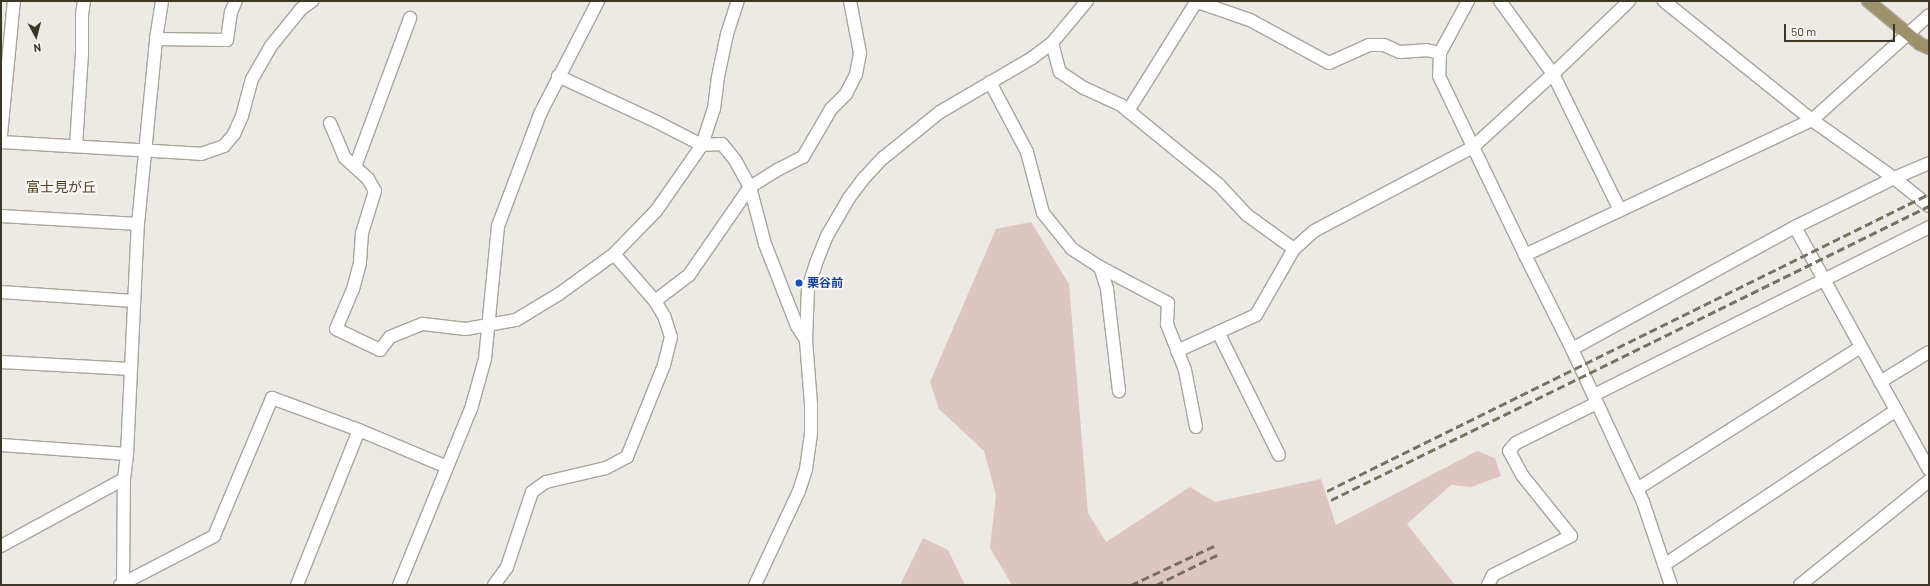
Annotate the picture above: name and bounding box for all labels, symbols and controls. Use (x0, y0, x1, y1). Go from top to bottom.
north arrow (16, 16, 56, 56)
scale bar (1786, 16, 1897, 42)
text: 50 m (1791, 24, 1816, 38)
text: N (33, 42, 42, 55)
district label: 富士見が丘 (26, 179, 96, 195)
place label: 栗谷前 (807, 276, 843, 290)
marker: 栗谷前 (794, 278, 804, 288)

